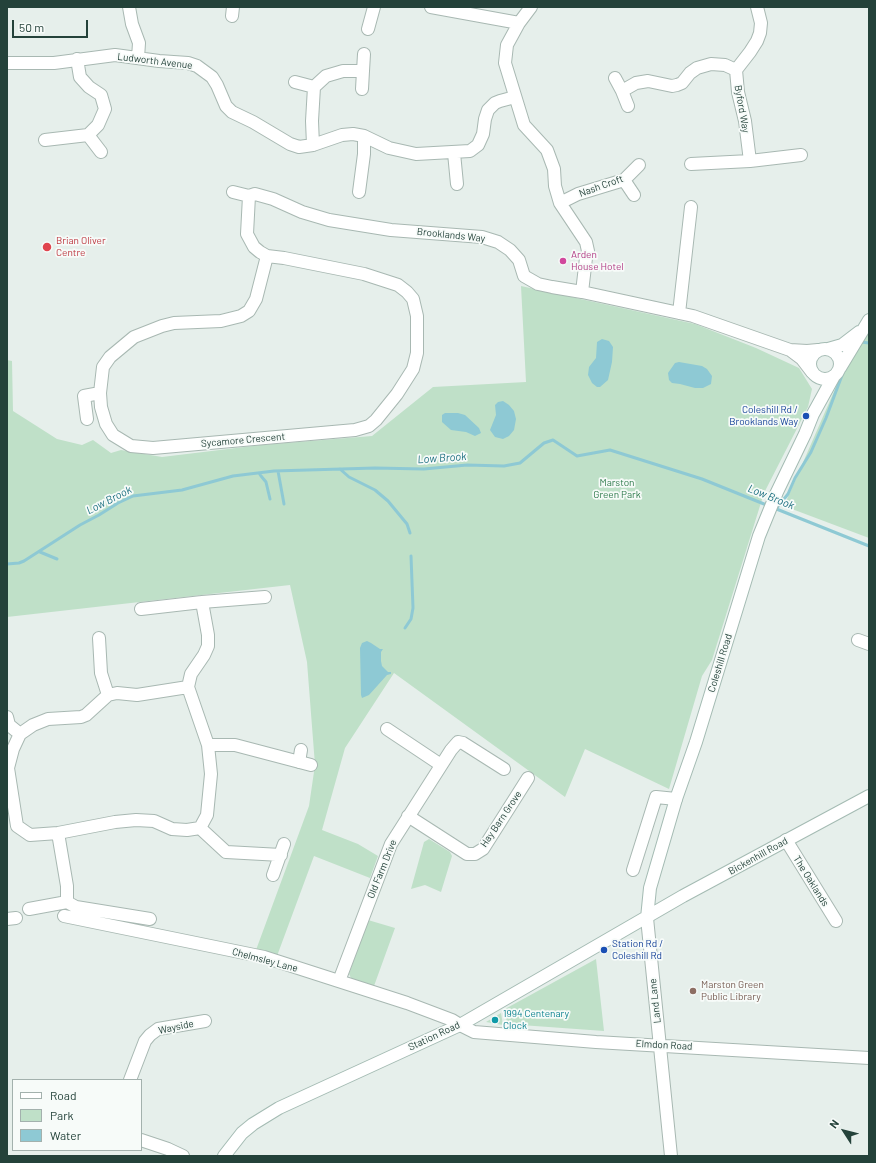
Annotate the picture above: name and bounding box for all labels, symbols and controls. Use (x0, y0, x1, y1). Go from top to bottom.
scale bar (14, 12, 90, 38)
text: 50 m (19, 20, 44, 34)
street label: Ludworth Avenue (117, 50, 193, 72)
street label: Byford Way (732, 84, 752, 134)
street label: Nash Croft (577, 172, 625, 200)
street label: Brooklands Way (416, 225, 486, 245)
place label: Brian Oliver Centre (56, 235, 106, 258)
marker: Brian Oliver Centre (41, 241, 53, 253)
place label: Arden House Hotel (571, 249, 624, 272)
marker: Arden House Hotel (558, 256, 568, 266)
place label: Coleshill Rd / Brooklands Way (729, 404, 798, 428)
marker: Coleshill Rd / Brooklands Way (801, 411, 811, 421)
street label: Sycamore Crescent (200, 430, 286, 450)
water label: Low Brook (417, 450, 467, 466)
park label: Marston Green Park (593, 477, 641, 500)
water label: Low Brook (746, 482, 796, 512)
water label: Low Brook (84, 483, 134, 517)
street label: Coleshill Road (705, 632, 735, 694)
street label: Hay Barn Grove (478, 789, 524, 849)
street label: Bickenhill Road (726, 835, 790, 877)
street label: Old Farm Drive (365, 838, 399, 900)
street label: The Oaklands (791, 853, 831, 909)
place label: Station Rd / Coleshill Rd (612, 938, 663, 962)
street label: Chelmsley Lane (231, 945, 299, 975)
marker: Station Rd / Coleshill Rd (599, 945, 609, 955)
street label: Land Lane (647, 978, 663, 1024)
place label: Marston Green Public Library (701, 979, 764, 1002)
marker: Marston Green Public Library (688, 986, 698, 996)
place label: 1994 Centenary Clock (503, 1008, 569, 1032)
marker: 1994 Centenary Clock (490, 1015, 500, 1025)
street label: Wayside (157, 1017, 195, 1037)
street label: Station Road (406, 1019, 462, 1053)
street label: Elmdon Road (635, 1038, 693, 1052)
legend (12, 1079, 142, 1151)
text: Road (50, 1088, 77, 1102)
text: Park (50, 1108, 74, 1122)
north arrow (824, 1111, 864, 1151)
text: N (826, 1117, 841, 1130)
text: Water (50, 1128, 81, 1142)

